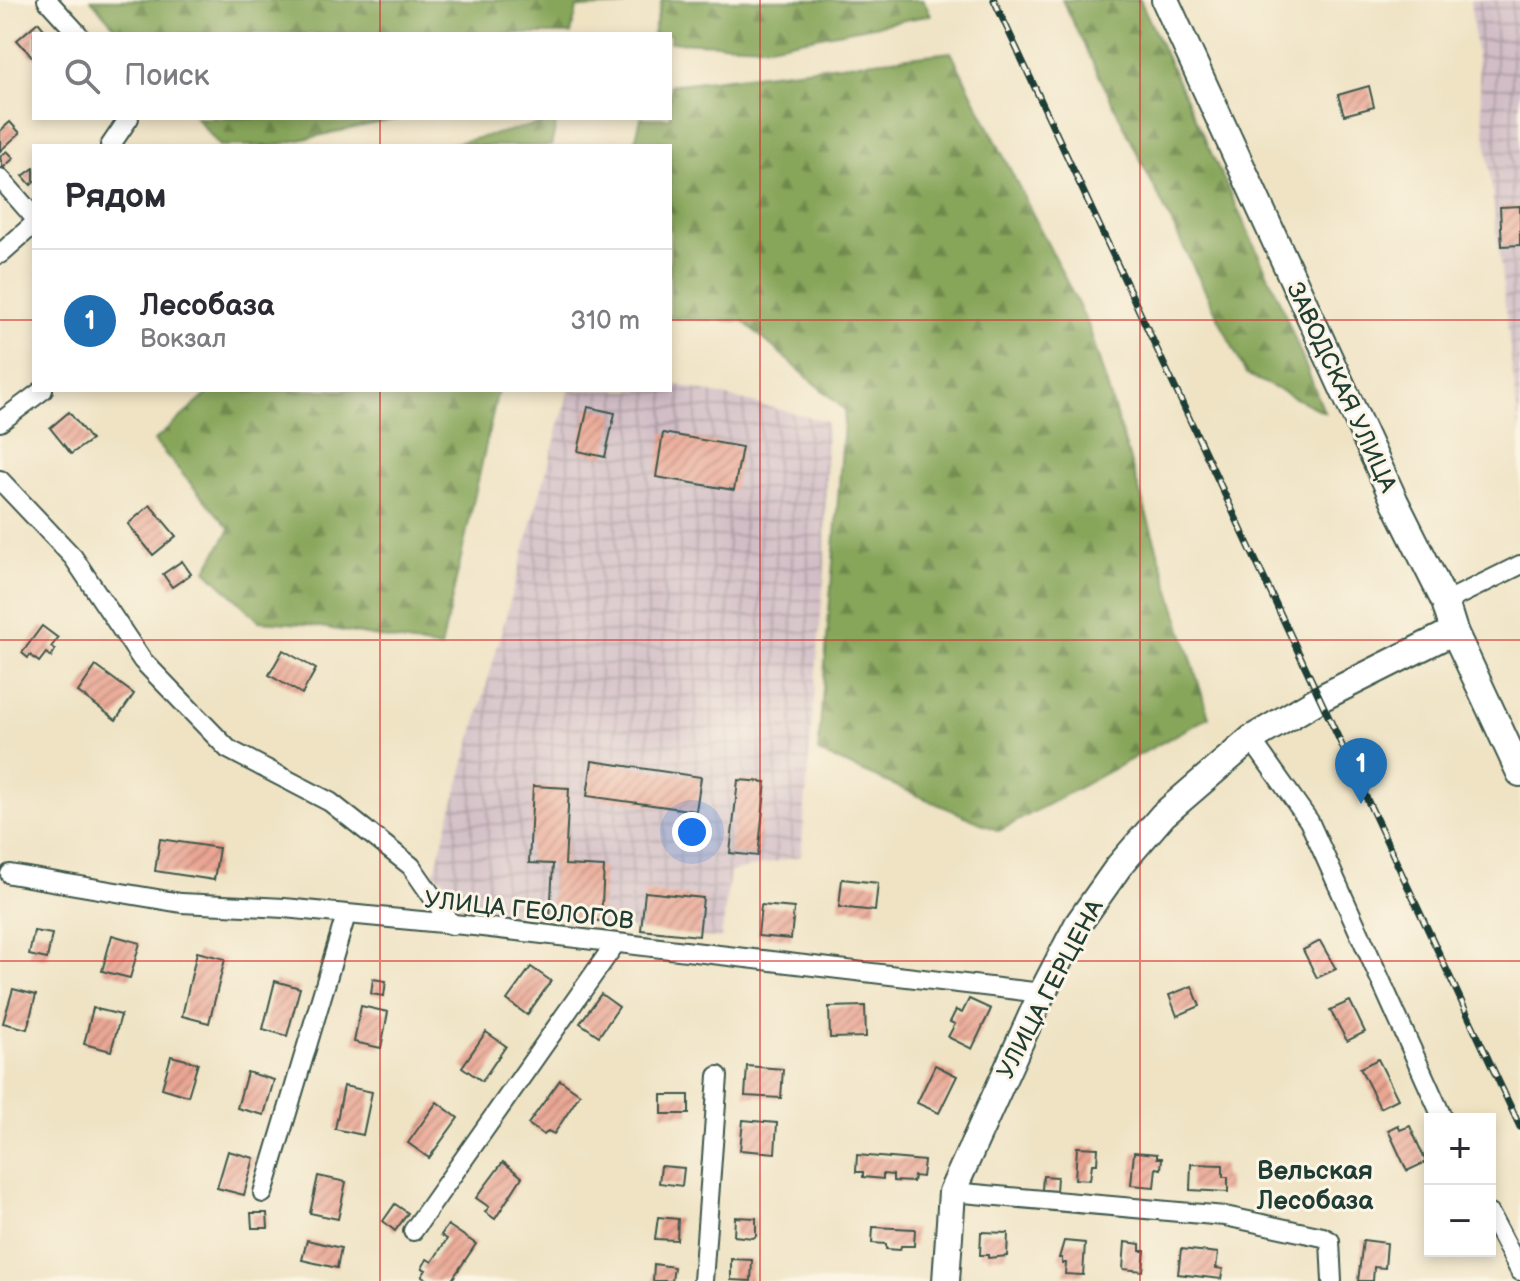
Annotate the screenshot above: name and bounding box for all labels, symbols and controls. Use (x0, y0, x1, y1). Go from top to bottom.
search box (32, 32, 672, 120)
icon: search (60, 54, 104, 98)
text: Поиск (124, 58, 210, 94)
text: Рядом (64, 176, 166, 217)
street label: ЗАВОДСКАЯ УЛИЦА (1280, 278, 1403, 497)
text: Лесобаза (140, 288, 274, 324)
text: 1 (85, 306, 95, 337)
text: 310 m (570, 306, 640, 337)
text: Вокзал (140, 324, 227, 355)
pin: 1 (1335, 738, 1387, 804)
your location (672, 812, 712, 852)
street label: УЛИЦА ГЕОЛОГОВ (423, 885, 635, 936)
street label: УЛИЦА ГЕРЦЕНА (991, 894, 1110, 1084)
map controls (1424, 1113, 1496, 1257)
button: + (1424, 1113, 1496, 1185)
district label: Вельская Лесобаза (1256, 1156, 1374, 1217)
button: − (1424, 1185, 1496, 1257)

